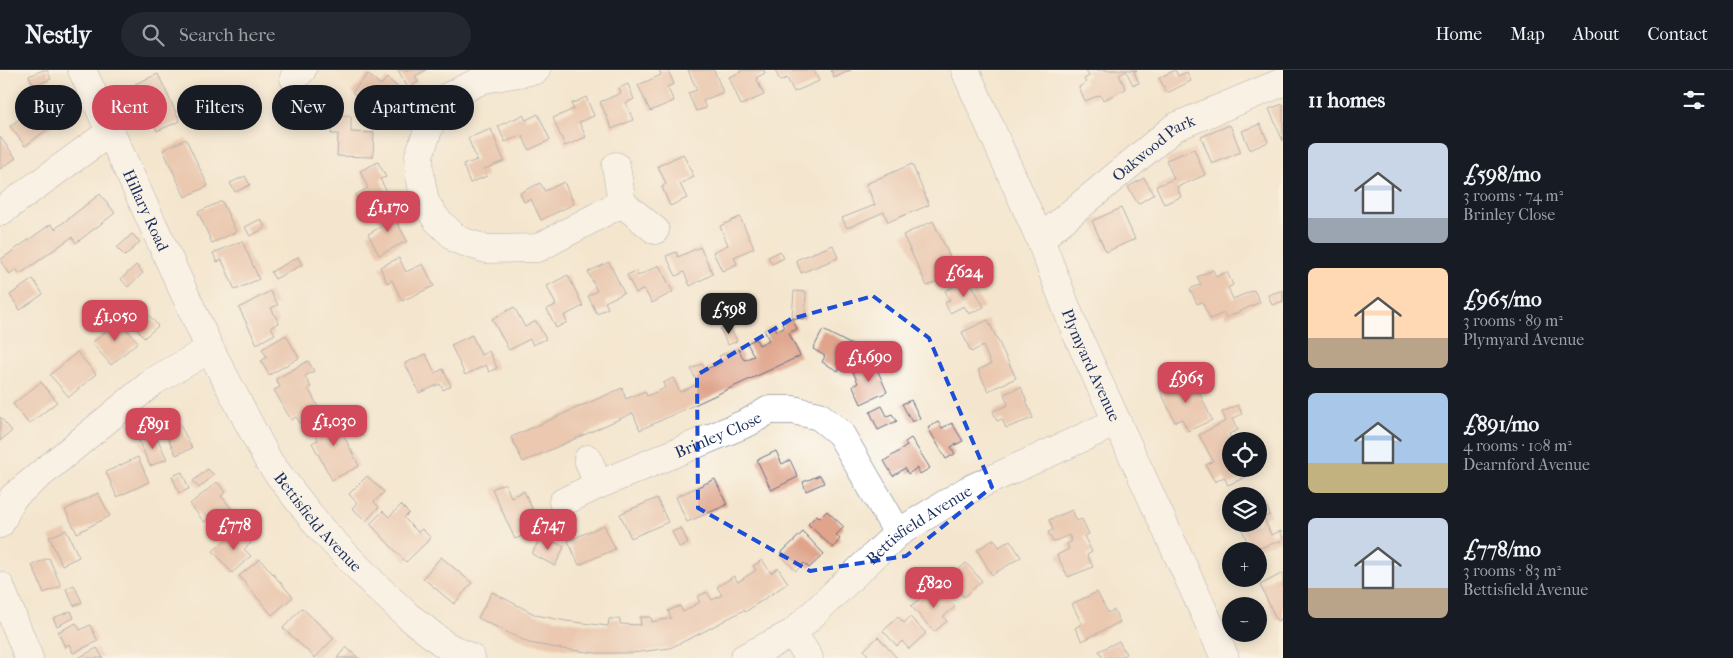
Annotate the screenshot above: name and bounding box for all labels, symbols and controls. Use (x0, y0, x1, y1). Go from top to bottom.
search box (121, 12, 471, 57)
text: Nestly (25, 21, 91, 49)
icon: search (139, 21, 167, 49)
text: Search here (179, 24, 275, 46)
text: Home (1435, 24, 1482, 45)
text: Map (1510, 24, 1545, 45)
text: About (1573, 24, 1619, 45)
text: Contact (1647, 24, 1708, 45)
chip: Buy (15, 85, 82, 130)
chip: Rent (92, 85, 167, 130)
chip: Filters (177, 85, 262, 130)
chip: New (272, 85, 344, 130)
chip: Apartment (354, 85, 474, 130)
icon: filters (1680, 86, 1708, 114)
text: 11 homes (1308, 88, 1385, 112)
street label: Oakwood Park (1108, 110, 1199, 185)
text: £598/mo (1463, 162, 1541, 186)
icon: home (1348, 163, 1408, 223)
street label: Hillary Road (119, 166, 173, 254)
text: 3 rooms · 74 m² (1463, 186, 1563, 205)
pin: £1,170 (347, 190, 429, 233)
text: £1,170 (367, 197, 409, 216)
text: Brinley Close (1463, 205, 1555, 224)
pin: £624 (934, 256, 994, 298)
text: £624 (945, 262, 983, 281)
text: £965/mo (1463, 287, 1542, 311)
icon: home (1348, 288, 1408, 348)
pin: £598 (699, 292, 759, 335)
text: £598 (712, 299, 746, 318)
pin: £1,050 (74, 300, 156, 342)
text: £1,050 (93, 306, 137, 325)
street label: Plymyard Avenue (1058, 306, 1124, 424)
text: 3 rooms · 89 m² (1463, 311, 1563, 330)
text: Plymyard Avenue (1463, 330, 1584, 349)
pin: £1,690 (828, 340, 910, 383)
text: £1,690 (846, 347, 892, 366)
pin: £965 (1156, 362, 1216, 404)
text: £965 (1169, 368, 1203, 387)
pin: £1,030 (293, 404, 375, 447)
pin: £891 (123, 408, 183, 450)
street label: Brinley Close (672, 408, 765, 462)
text: £1,030 (312, 411, 356, 430)
text: £891/mo (1463, 412, 1539, 436)
icon: home (1348, 413, 1408, 473)
text: £891 (137, 414, 169, 433)
map controls (1222, 432, 1267, 642)
button: locate (1222, 432, 1267, 477)
text: 4 rooms · 108 m² (1463, 436, 1572, 455)
text: Dearnford Avenue (1463, 455, 1590, 474)
street label: Bettisfield Avenue (270, 468, 366, 576)
street label: Bettisfield Avenue (862, 481, 975, 568)
button: layers (1222, 487, 1267, 532)
pin: £778 (204, 508, 264, 551)
pin: £747 (518, 508, 578, 551)
text: £778 (217, 515, 251, 534)
text: £747 (531, 515, 565, 534)
text: £778/mo (1463, 537, 1541, 561)
icon: home (1348, 538, 1408, 598)
button: + (1222, 542, 1267, 587)
text: 3 rooms · 83 m² (1463, 561, 1561, 580)
pin: £820 (904, 566, 964, 609)
text: £820 (916, 573, 952, 592)
text: Bettisfield Avenue (1463, 580, 1588, 599)
button: − (1222, 597, 1267, 642)

